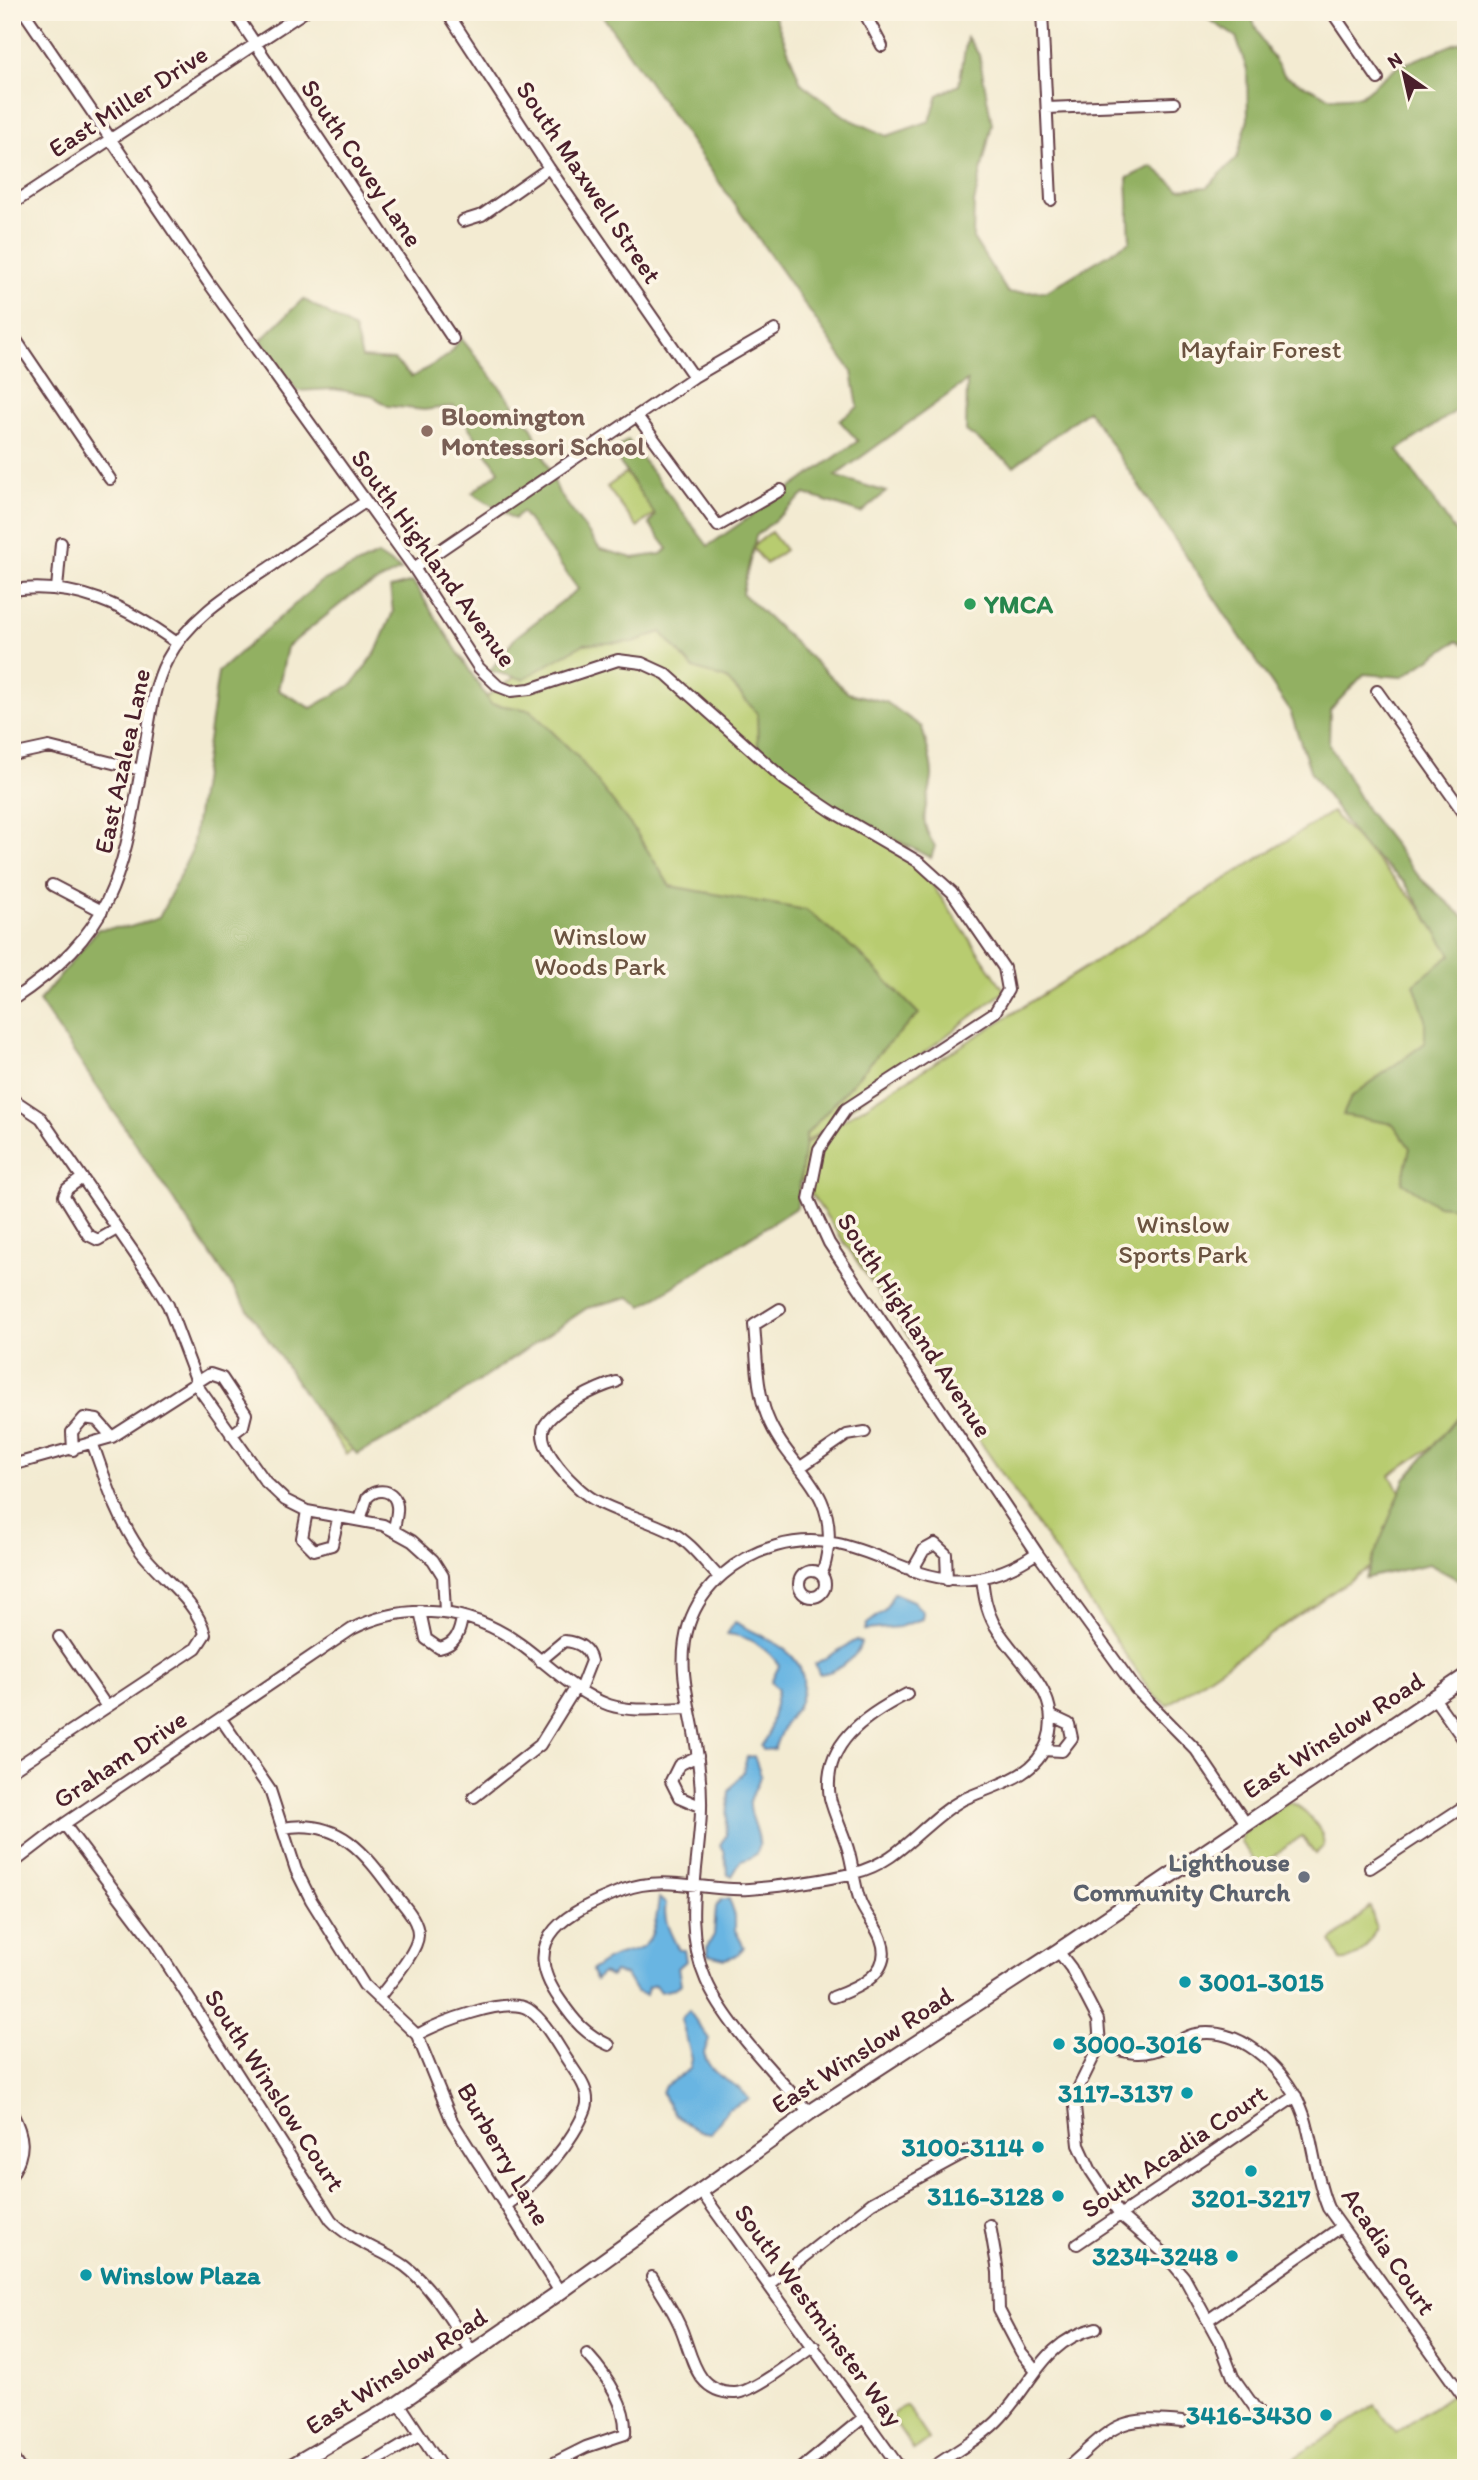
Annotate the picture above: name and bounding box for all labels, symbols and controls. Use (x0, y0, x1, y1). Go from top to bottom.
street label: East Miller Drive (42, 38, 214, 164)
north arrow (1370, 38, 1440, 108)
text: N (1383, 47, 1407, 73)
street label: South Covey Lane (294, 73, 430, 253)
street label: South Maxwell Street (509, 74, 669, 290)
park label: Mayfair Forest (1180, 333, 1342, 365)
place label: Bloomington Montessori School (441, 400, 646, 462)
marker: Bloomington Montessori School (419, 423, 435, 439)
street label: South Highland Avenue (344, 443, 524, 673)
place label: YMCA (983, 588, 1053, 620)
marker: YMCA (962, 596, 978, 612)
street label: East Azalea Lane (87, 666, 157, 856)
park label: Winslow Woods Park (534, 920, 666, 982)
street label: South Highland Avenue (830, 1207, 1000, 1443)
park label: Winslow Sports Park (1118, 1208, 1248, 1270)
street label: East Winslow Road (1236, 1664, 1430, 1806)
street label: Graham Drive (47, 1703, 193, 1815)
place label: Lighthouse Community Church (1073, 1846, 1290, 1908)
marker: Lighthouse Community Church (1296, 1869, 1312, 1885)
place label: 3001-3015 (1199, 1966, 1324, 1998)
marker: 3001-3015 (1177, 1974, 1193, 1990)
street label: East Winslow Road (765, 1979, 959, 2121)
street label: South Winslow Court (198, 1983, 353, 2197)
place label: 3000-3016 (1073, 2028, 1202, 2060)
marker: 3000-3016 (1051, 2036, 1067, 2052)
street label: Burberry Lane (450, 2077, 558, 2231)
place label: 3117-3137 (1058, 2077, 1173, 2109)
street label: South Acadia Court (1075, 2077, 1273, 2225)
marker: 3117-3137 (1179, 2085, 1195, 2101)
place label: 3100-3114 (901, 2131, 1024, 2163)
marker: 3100-3114 (1030, 2139, 1046, 2155)
marker: 3201-3217 (1243, 2163, 1259, 2179)
place label: 3116-3128 (927, 2180, 1044, 2212)
street label: Acadia Court (1335, 2181, 1443, 2321)
place label: 3201-3217 (1191, 2182, 1311, 2214)
marker: 3116-3128 (1050, 2188, 1066, 2204)
street label: South Westminster Way (727, 2197, 911, 2433)
place label: 3234-3248 (1092, 2240, 1218, 2272)
marker: 3234-3248 (1224, 2248, 1240, 2264)
place label: Winslow Plaza (100, 2259, 261, 2291)
marker: Winslow Plaza (78, 2267, 94, 2283)
street label: East Winslow Road (299, 2300, 493, 2442)
place label: 3416-3430 (1186, 2399, 1312, 2431)
marker: 3416-3430 (1318, 2407, 1334, 2423)

